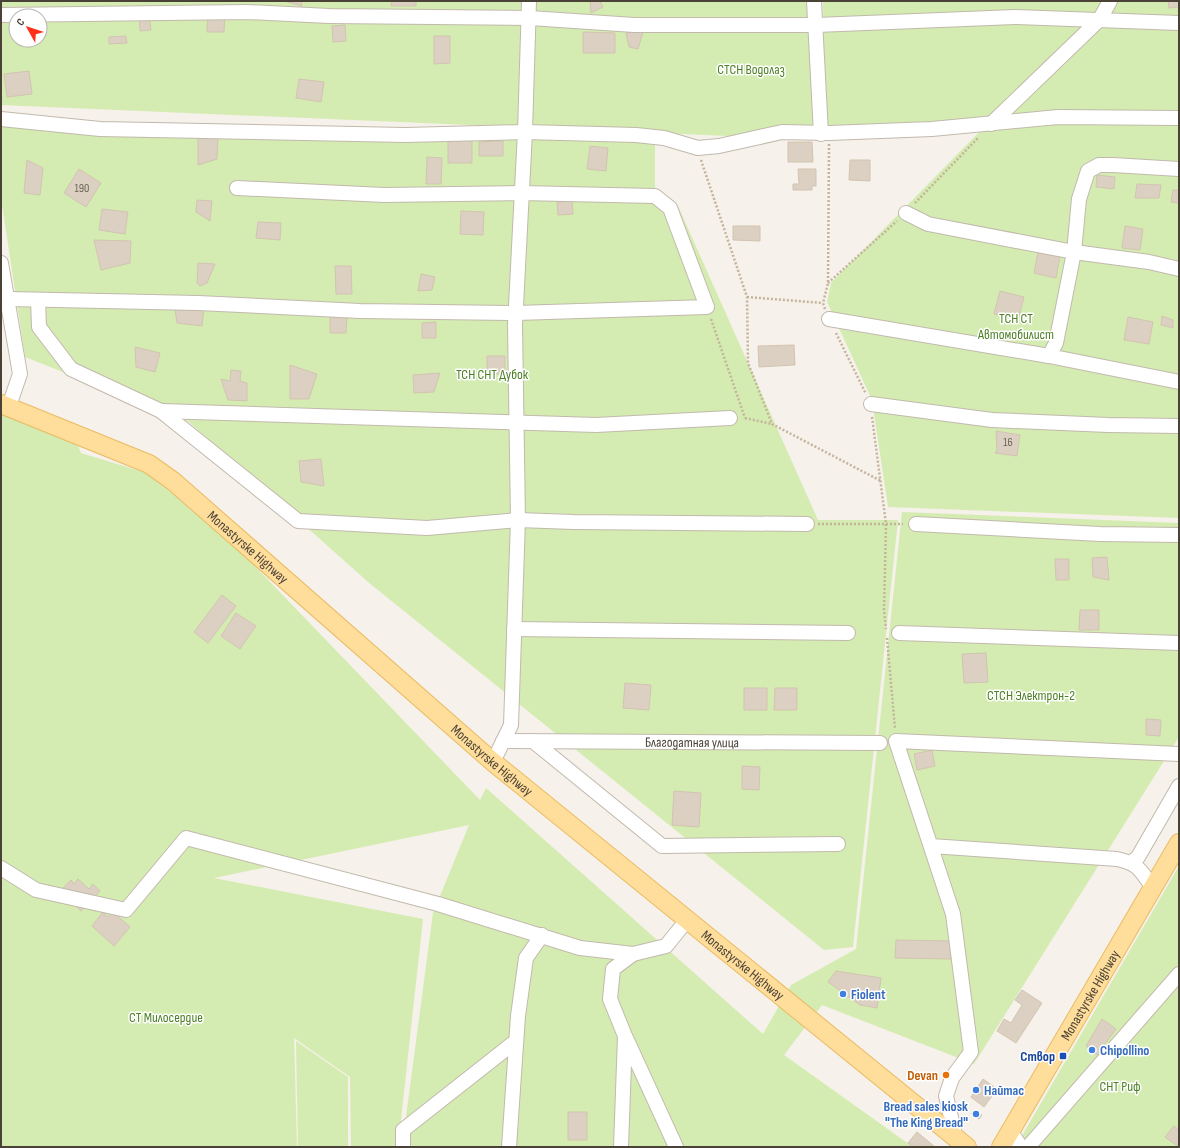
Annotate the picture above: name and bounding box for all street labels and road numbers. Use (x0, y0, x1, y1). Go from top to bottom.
street label: Monastyrske Highway (204, 507, 292, 588)
street label: Monastyrske Highway (447, 721, 536, 800)
street label: Благодатная улица (645, 734, 739, 751)
street label: Monastyrske Highway (698, 927, 788, 1004)
street label: Monastyrske Highway (1057, 947, 1124, 1044)

